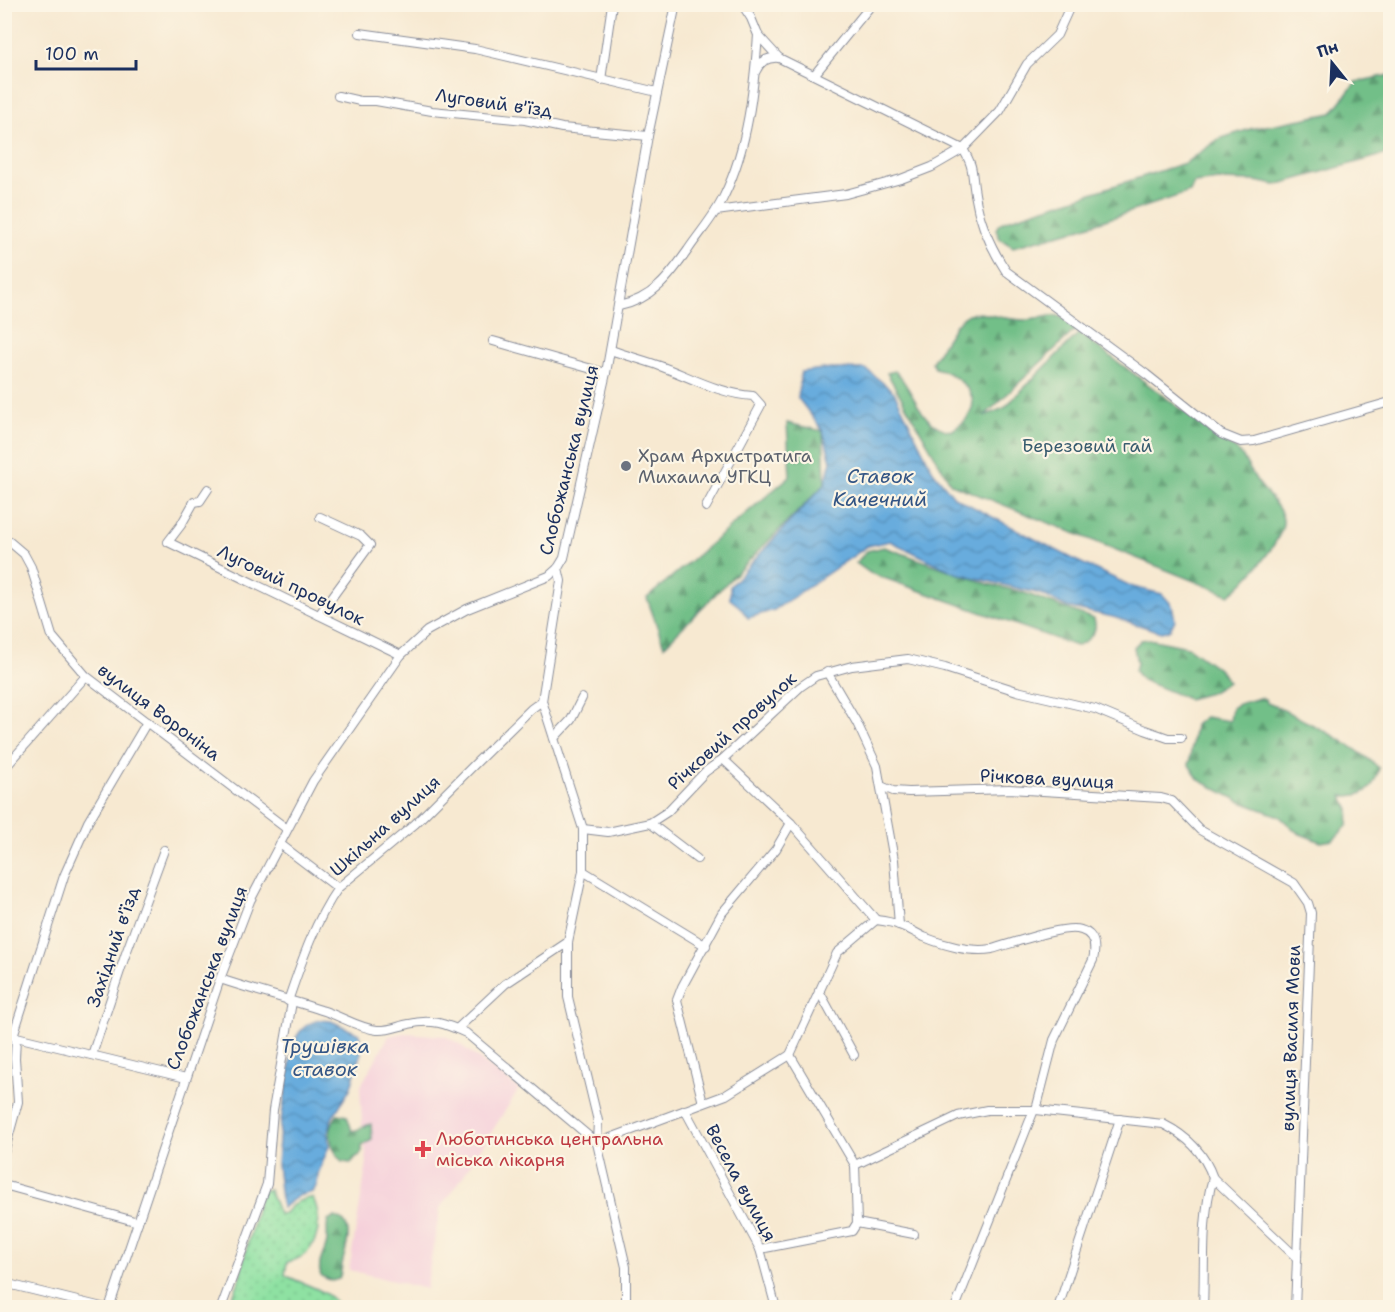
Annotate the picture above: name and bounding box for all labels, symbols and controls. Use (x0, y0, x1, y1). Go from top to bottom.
scale bar (36, 33, 136, 71)
north arrow (1302, 33, 1362, 93)
text: Пн (1314, 36, 1341, 62)
text: 100 m (45, 42, 99, 66)
street label: Луговий в'їзд (434, 83, 555, 123)
street label: Слобожанська вулиця (534, 362, 604, 558)
park label: Березовий гай (1022, 434, 1153, 458)
place label: Храм Архистратига Михаила УГКЦ (638, 444, 812, 489)
marker: Храм Архистратига Михаила УГКЦ (619, 459, 633, 473)
water label: Ставок Качечний (833, 463, 927, 512)
street label: Луговий провулок (213, 539, 369, 631)
street label: вулиця Вороніна (93, 658, 225, 766)
street label: Річковий провулок (662, 666, 802, 795)
street label: Річкова вулиця (979, 763, 1115, 795)
street label: Шкільна вулиця (325, 770, 445, 882)
street label: Західний в'їзд (81, 883, 145, 1011)
street label: Слобожанська вулиця (161, 883, 253, 1073)
street label: вулиця Василя Мови (1276, 944, 1306, 1132)
water label: Трушівка ставок (280, 1033, 370, 1082)
street label: Весела вулиця (700, 1120, 782, 1246)
place label: Люботинська центральна міська лікарня (436, 1127, 663, 1172)
marker: Люботинська центральна міська лікарня (414, 1140, 432, 1158)

